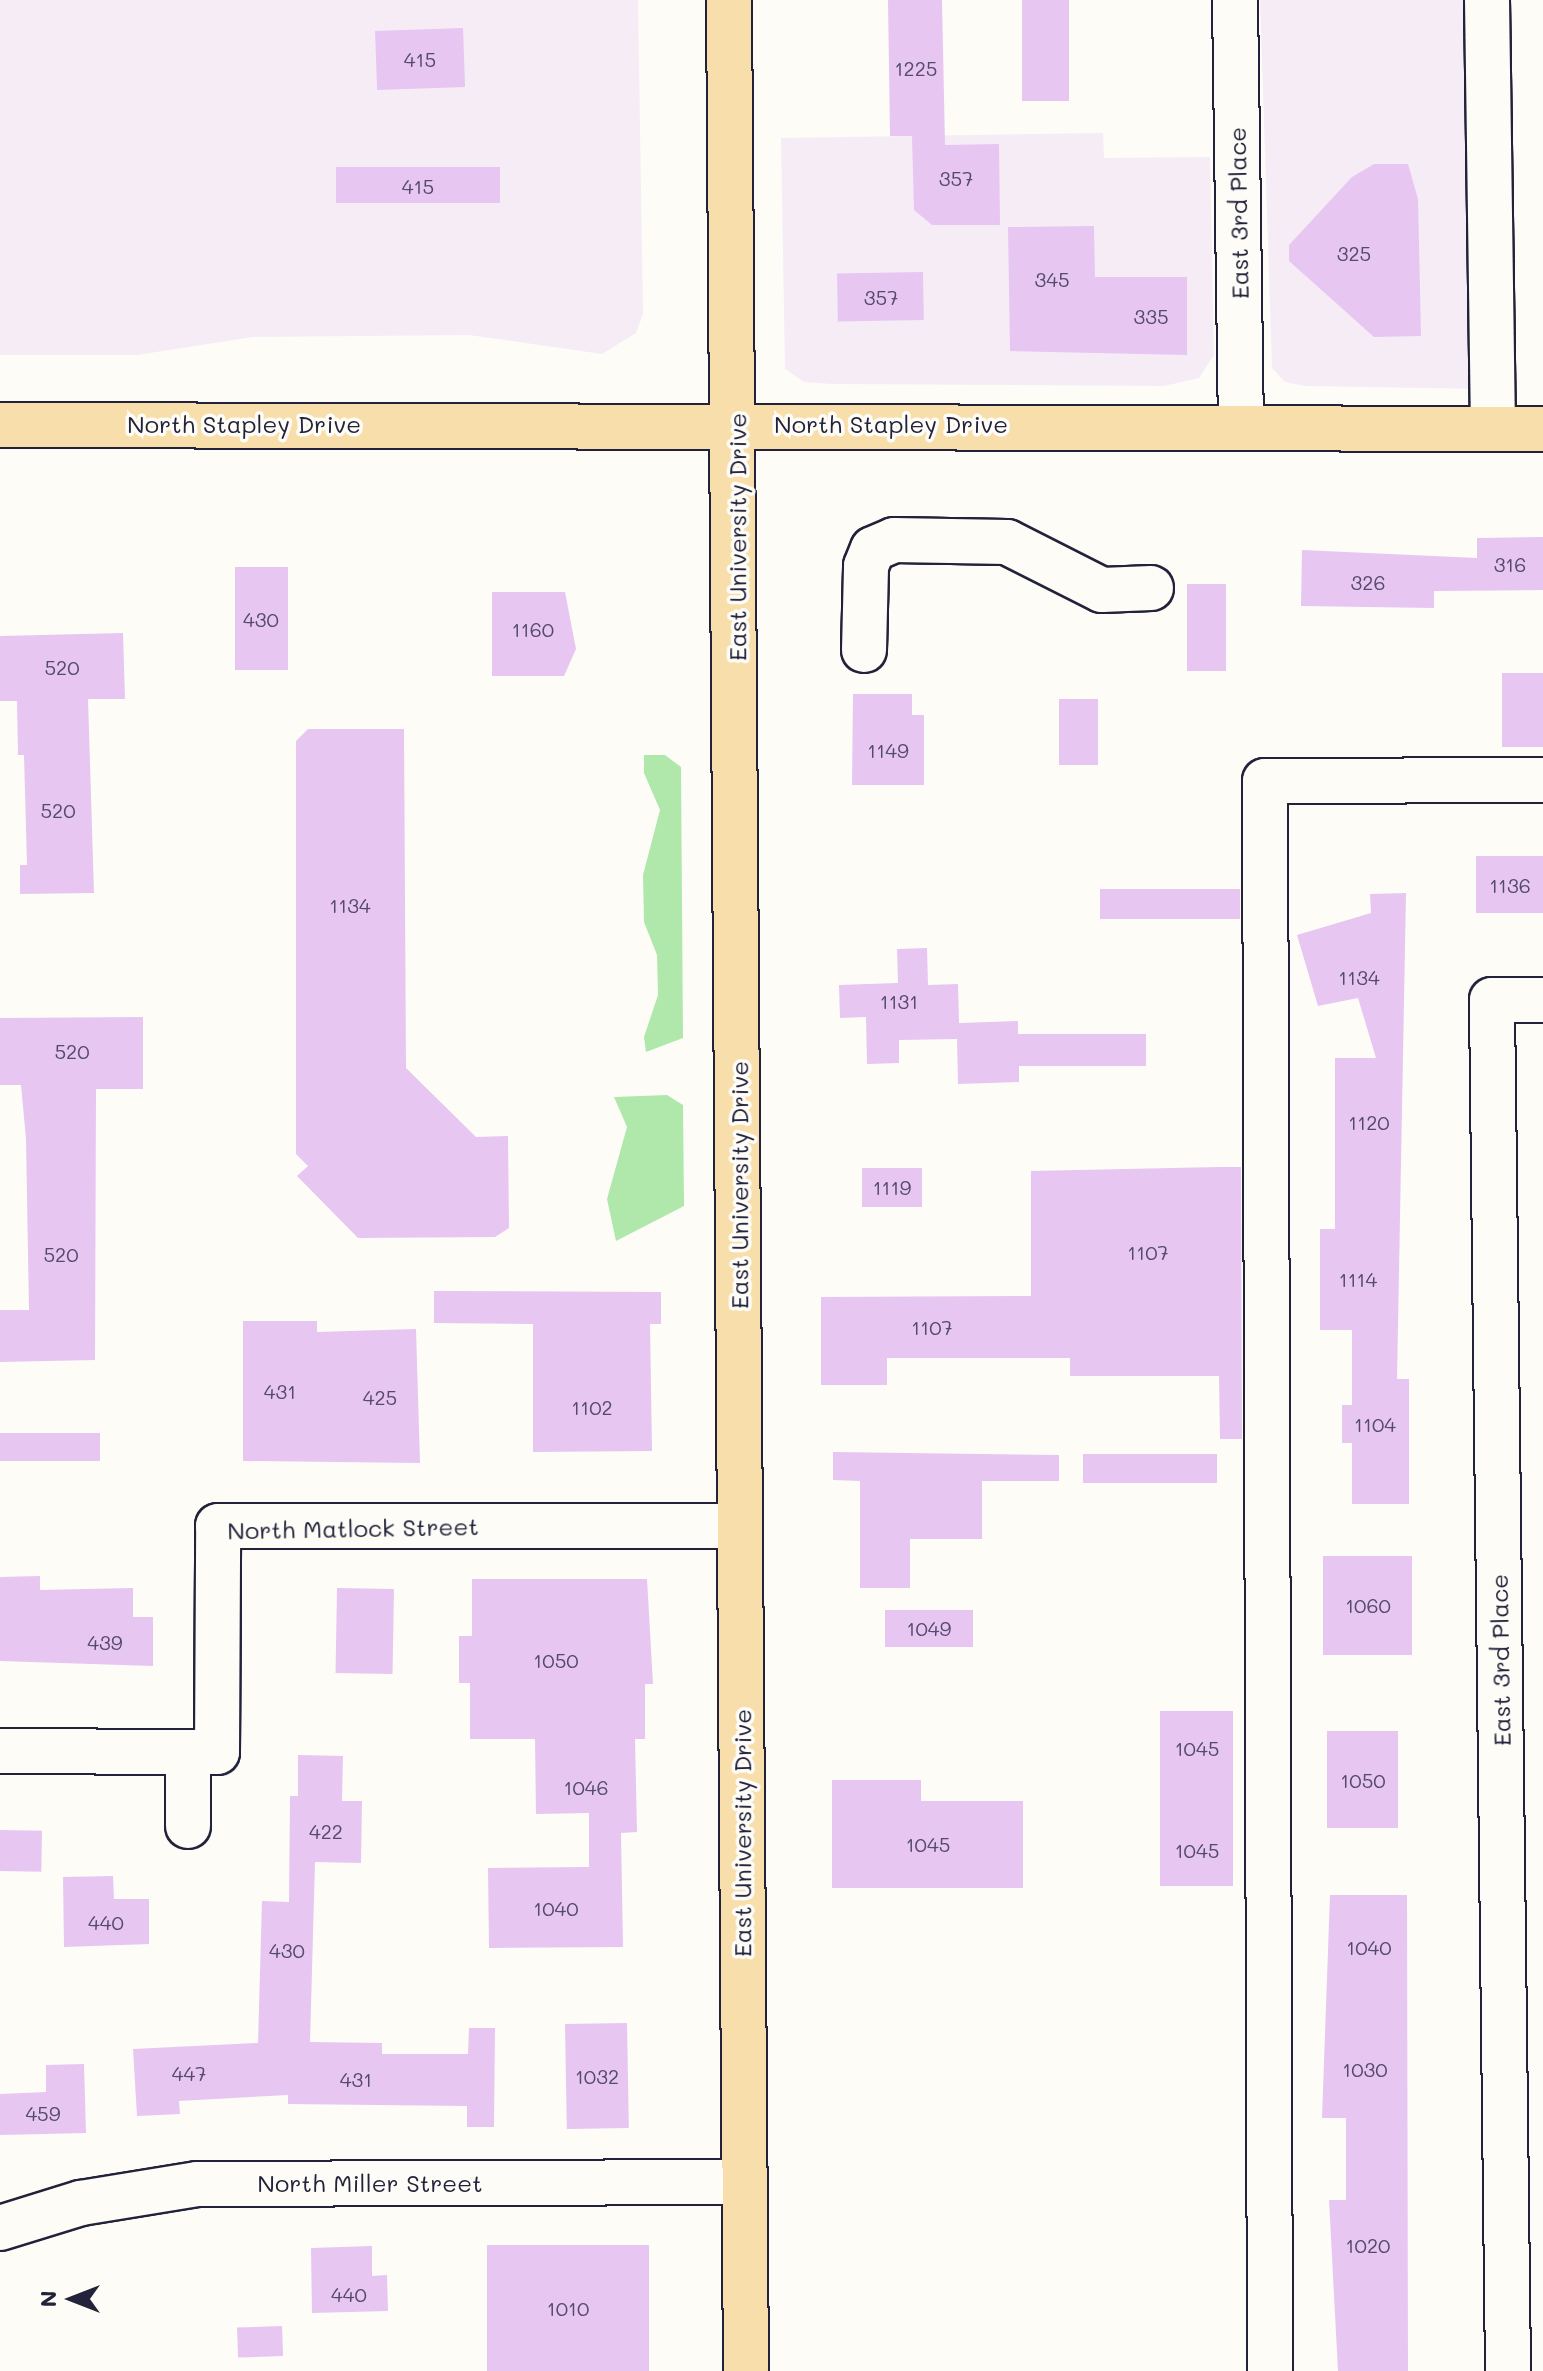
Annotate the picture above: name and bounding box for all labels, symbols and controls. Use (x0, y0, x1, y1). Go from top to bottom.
house number: 415 (404, 47, 436, 71)
house number: 1225 (895, 56, 937, 80)
street label: East 3rd Place (1222, 127, 1254, 299)
house number: 357 (939, 166, 973, 190)
house number: 415 (402, 174, 434, 198)
house number: 325 (1337, 241, 1371, 265)
house number: 345 (1034, 267, 1070, 291)
house number: 357 (864, 285, 898, 309)
house number: 335 (1133, 304, 1169, 328)
street label: North Stapley Drive (127, 410, 361, 438)
street label: North Stapley Drive (774, 410, 1008, 438)
street label: East University Drive (723, 413, 751, 661)
house number: 316 (1494, 552, 1526, 576)
house number: 326 (1351, 570, 1385, 594)
house number: 430 (243, 607, 279, 631)
house number: 1160 (512, 617, 554, 641)
house number: 520 (44, 655, 80, 679)
house number: 1149 (867, 738, 909, 762)
house number: 520 (40, 798, 76, 822)
house number: 1136 (1489, 873, 1531, 897)
house number: 1134 (329, 893, 371, 917)
house number: 1134 (1338, 965, 1380, 989)
house number: 1131 (880, 989, 918, 1013)
house number: 520 (54, 1039, 90, 1063)
street label: East University Drive (725, 1061, 753, 1309)
house number: 1120 (1348, 1110, 1390, 1134)
house number: 1119 (873, 1175, 911, 1199)
house number: 1107 (1127, 1240, 1169, 1264)
house number: 520 (43, 1242, 79, 1266)
house number: 1114 (1339, 1267, 1377, 1291)
house number: 1107 (911, 1315, 953, 1339)
house number: 431 (264, 1379, 296, 1403)
house number: 425 (363, 1385, 397, 1409)
house number: 1102 (571, 1395, 613, 1419)
house number: 1104 (1354, 1412, 1396, 1436)
street label: North Matlock Street (227, 1511, 479, 1545)
street label: East 3rd Place (1484, 1574, 1516, 1746)
house number: 1060 (1345, 1593, 1391, 1617)
house number: 1049 (907, 1616, 951, 1640)
house number: 439 (87, 1630, 123, 1654)
house number: 1050 (533, 1648, 579, 1672)
street label: East University Drive (728, 1709, 756, 1957)
house number: 1045 (1175, 1736, 1219, 1760)
house number: 1050 (1340, 1768, 1386, 1792)
house number: 1046 (563, 1775, 609, 1799)
house number: 422 (309, 1819, 343, 1843)
house number: 1045 (906, 1832, 950, 1856)
house number: 1045 (1175, 1838, 1219, 1862)
house number: 1040 (533, 1896, 579, 1920)
house number: 440 (88, 1910, 124, 1934)
house number: 1040 (1346, 1935, 1392, 1959)
house number: 430 (269, 1938, 305, 1962)
house number: 1030 (1342, 2057, 1388, 2081)
house number: 447 (172, 2061, 206, 2085)
house number: 1032 (575, 2064, 619, 2088)
house number: 431 (340, 2067, 372, 2091)
house number: 459 (25, 2101, 61, 2125)
street label: North Miller Street (257, 2169, 483, 2197)
house number: 1020 (1346, 2233, 1390, 2257)
north arrow (32, 2259, 112, 2339)
house number: 440 (331, 2282, 367, 2306)
text: N (33, 2291, 62, 2307)
house number: 1010 (547, 2296, 589, 2320)

